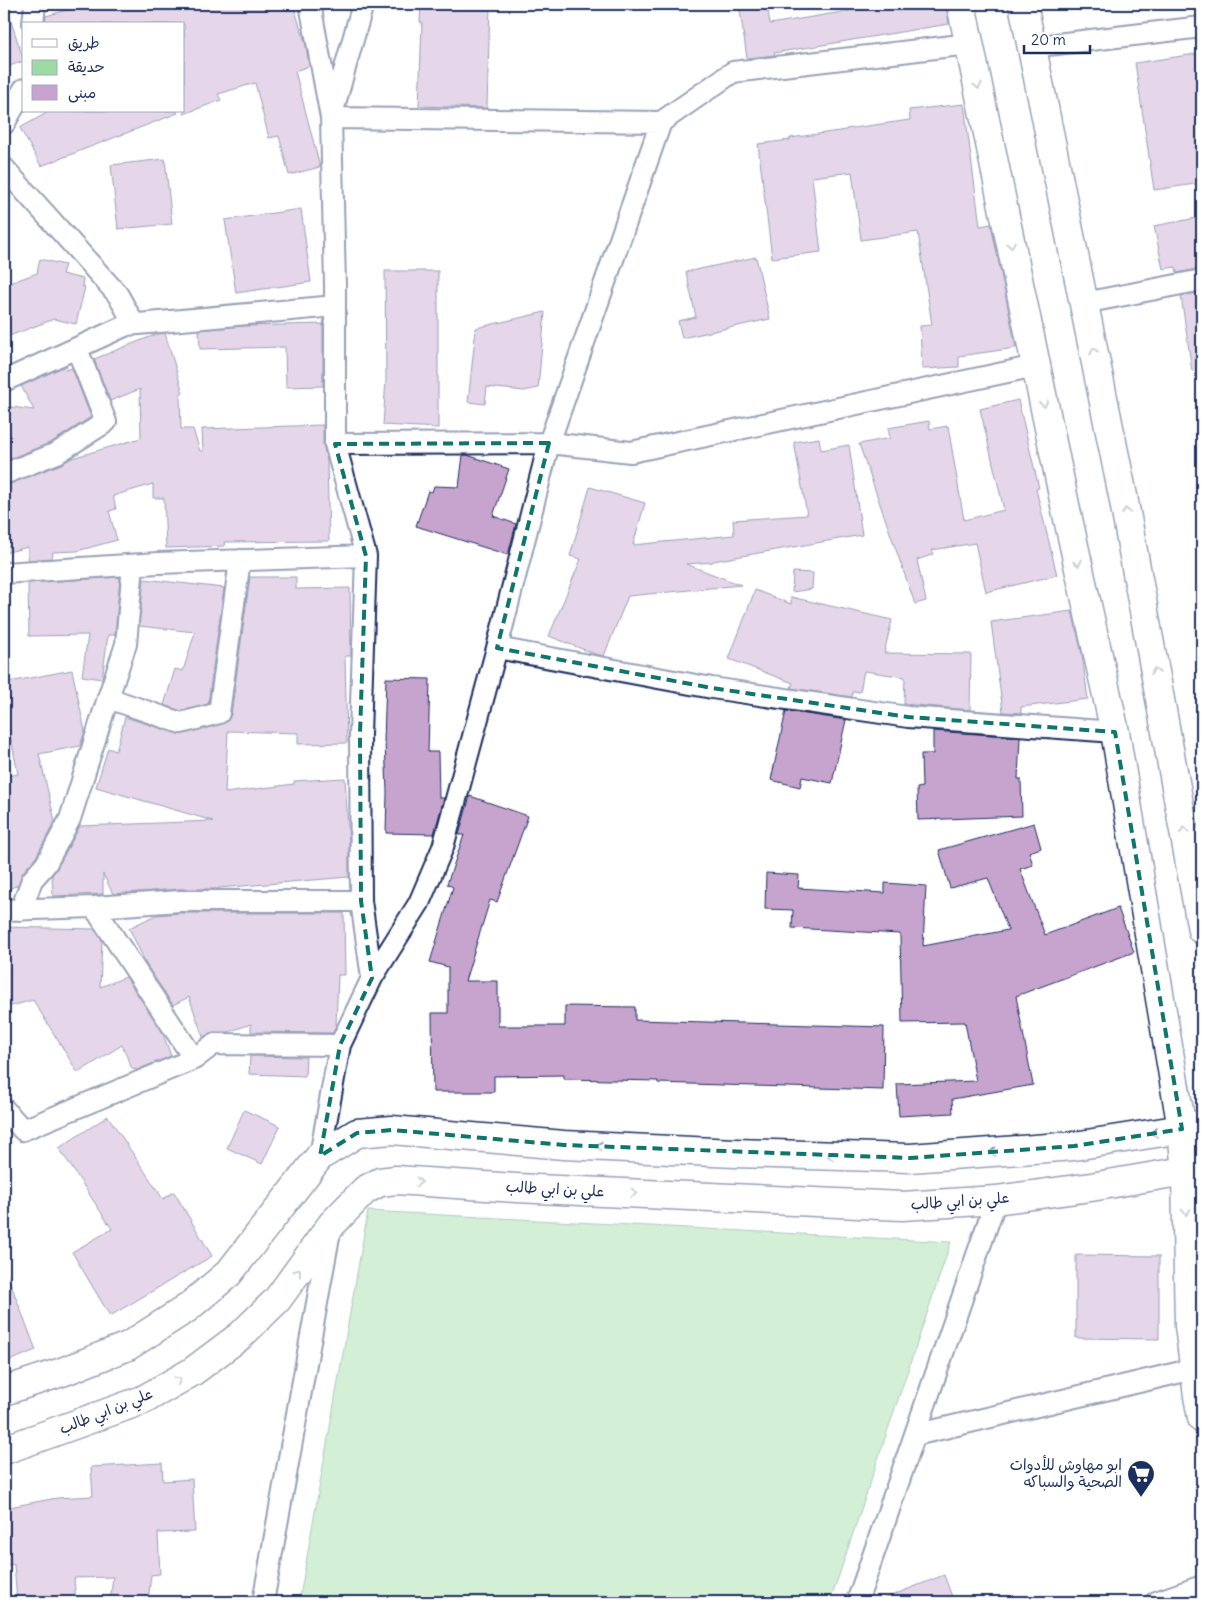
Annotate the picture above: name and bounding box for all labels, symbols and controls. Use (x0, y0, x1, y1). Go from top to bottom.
legend (22, 22, 185, 112)
scale bar (1024, 22, 1090, 54)
text: 20 m (1031, 30, 1066, 49)
text: طريق (68, 33, 100, 52)
text: حديقة (68, 57, 105, 76)
one-way arrow (972, 81, 983, 90)
text: مبنى (68, 83, 96, 103)
one-way arrow (1005, 240, 1016, 249)
one-way arrow (1089, 347, 1099, 356)
one-way arrow (1038, 400, 1049, 408)
one-way arrow (1121, 506, 1131, 515)
one-way arrow (1072, 558, 1083, 567)
one-way arrow (1150, 666, 1161, 675)
one-way arrow (1180, 826, 1190, 835)
one-way arrow (1150, 1127, 1158, 1138)
one-way arrow (594, 1141, 602, 1152)
one-way arrow (989, 1146, 997, 1157)
one-way arrow (827, 1150, 835, 1161)
one-way arrow (415, 1176, 423, 1187)
street label: علي بن ابي طالب (505, 1176, 605, 1205)
one-way arrow (630, 1188, 638, 1199)
street label: علي بن ابي طالب (910, 1188, 1010, 1217)
one-way arrow (1181, 1208, 1192, 1216)
one-way arrow (292, 1268, 301, 1278)
one-way arrow (173, 1376, 182, 1386)
street label: علي بن ابي طالب (56, 1383, 157, 1442)
place label: ابو مهاوش للأدوات الصحية والسباكه (1010, 1455, 1122, 1492)
supermarket icon: ابو مهاوش للأدوات الصحية والسباكه (1126, 1459, 1156, 1498)

